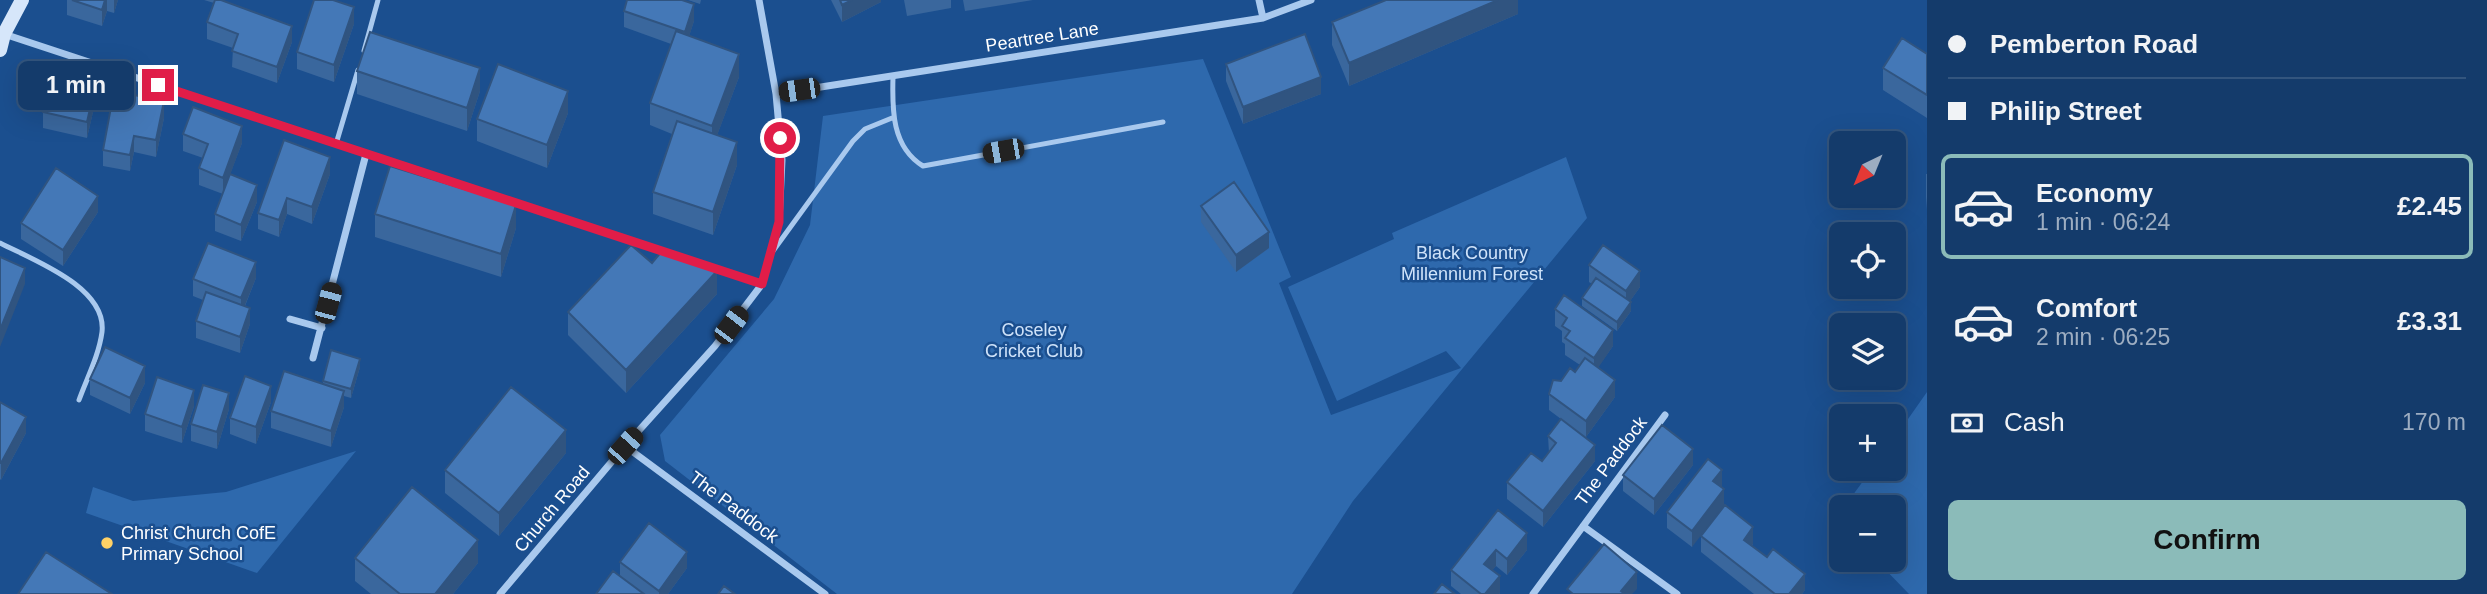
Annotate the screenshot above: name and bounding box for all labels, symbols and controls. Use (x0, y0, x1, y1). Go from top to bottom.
street label: Peartree Lane (984, 18, 1100, 56)
text: Pemberton Road (1990, 29, 2198, 59)
callout: 1 min (18, 60, 134, 110)
route end (142, 69, 174, 101)
text: 1 min (46, 72, 106, 98)
car (777, 77, 822, 103)
text: Philip Street (1990, 96, 2142, 126)
route start (764, 122, 796, 154)
north arrow (1829, 131, 1906, 208)
map controls (1829, 131, 1906, 572)
car (981, 137, 1026, 165)
icon: car (1952, 175, 2015, 238)
text: Economy (2036, 178, 2153, 208)
text: £2.45 (2397, 191, 2462, 221)
text: 1 min · 06:24 (2036, 209, 2170, 235)
button: locate (1829, 222, 1906, 299)
park label: Black Country Millennium Forest (1401, 243, 1543, 284)
car (313, 280, 344, 326)
icon: car (1952, 290, 2015, 353)
text: Comfort (2036, 293, 2137, 323)
car (710, 302, 753, 348)
text: £3.31 (2397, 306, 2462, 336)
button: layers (1829, 313, 1906, 390)
park label: Coseley Cricket Club (985, 320, 1083, 361)
text: 2 min · 06:25 (2036, 324, 2170, 350)
button: + (1829, 404, 1906, 481)
icon: cash (1948, 404, 1986, 442)
text: Cash (2004, 407, 2065, 437)
text: 170 m (2402, 409, 2466, 435)
street label: The Paddock (1571, 412, 1652, 509)
car (604, 423, 647, 469)
street label: Church Road (510, 462, 594, 556)
street label: The Paddock (686, 467, 783, 548)
button: − (1829, 495, 1906, 572)
button: Confirm (1948, 500, 2466, 580)
place label: Christ Church CofE Primary School (121, 523, 276, 564)
marker: Christ Church CofE Primary School (99, 535, 115, 551)

